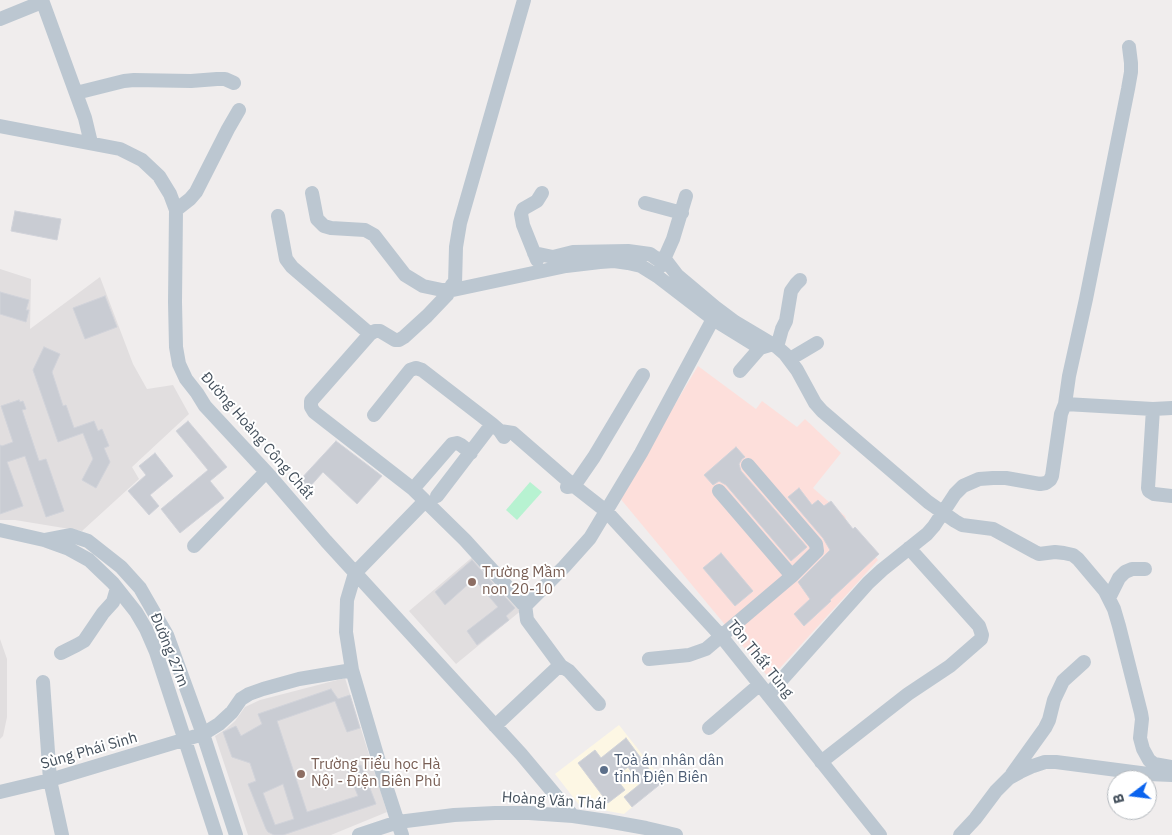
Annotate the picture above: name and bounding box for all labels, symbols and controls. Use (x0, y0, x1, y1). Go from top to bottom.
street label: Đường Hoàng Công Chất (197, 369, 317, 503)
place label: Trường Mầm non 20-10 (482, 564, 566, 599)
marker: Trường Mầm non 20-10 (466, 576, 478, 588)
street label: Đường 27m (146, 610, 192, 690)
street label: Tôn Thất Tùng (723, 617, 797, 701)
street label: Sùng Phái Sinh (39, 729, 139, 773)
place label: Toà án nhân dân tỉnh Điện Biên (614, 752, 724, 787)
place label: Trường Tiểu học Hà Nội - Điện Biên Phủ (311, 756, 441, 791)
marker: Toà án nhân dân tỉnh Điện Biên (598, 764, 610, 776)
marker: Trường Tiểu học Hà Nội - Điện Biên Phủ (295, 768, 307, 780)
north arrow (1107, 770, 1157, 820)
street label: Hoàng Văn Thái (501, 788, 607, 814)
text: B (1109, 792, 1128, 805)

